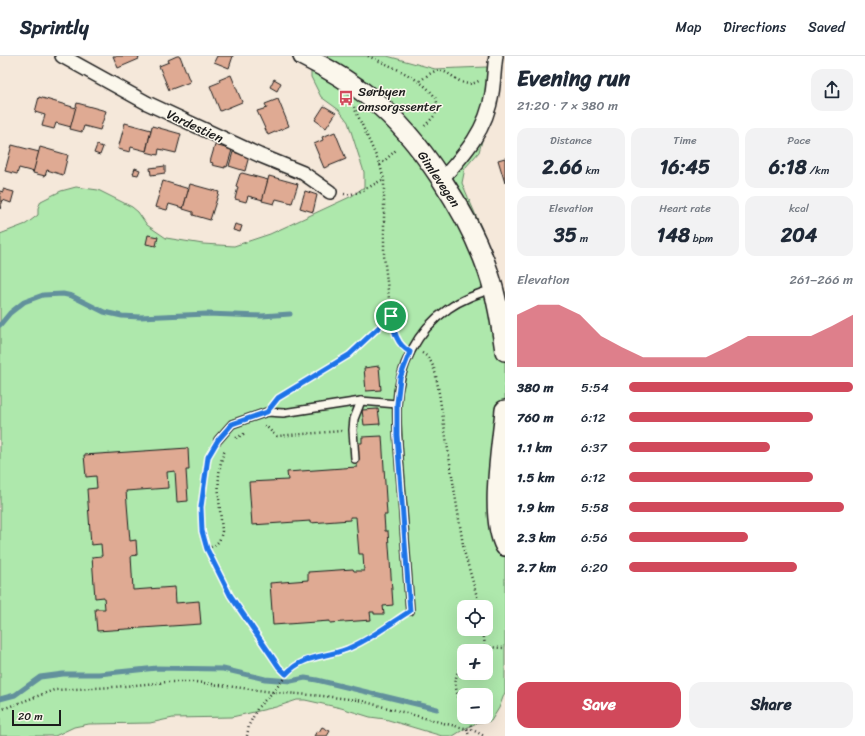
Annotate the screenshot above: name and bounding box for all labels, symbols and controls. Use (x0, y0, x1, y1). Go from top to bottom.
text: Sprintly (20, 11, 89, 44)
text: Map (675, 15, 701, 40)
text: Directions (723, 15, 786, 40)
text: Saved (808, 15, 845, 40)
text: Evening run (517, 59, 630, 98)
button: share (811, 69, 853, 111)
place label: Sørbyen omsorgssenter (358, 80, 442, 118)
bus stop icon: Sørbyen omsorgssenter (337, 89, 355, 107)
text: 21:20 · 7 × 380 m (517, 94, 618, 117)
street label: Vardestien (163, 103, 227, 149)
text: Distance (550, 131, 592, 150)
text: Time (673, 131, 697, 150)
text: Pace (787, 131, 811, 150)
street label: Gimlevegen (411, 146, 467, 212)
text: 2.66 (542, 150, 583, 185)
text: 16:45 (660, 150, 710, 185)
text: 6:18 (769, 150, 807, 185)
text: km (583, 161, 600, 180)
text: /km (807, 161, 829, 180)
text: Elevation (549, 199, 593, 218)
text: Heart rate (659, 199, 711, 218)
text: kcal (789, 199, 809, 218)
text: 35 (554, 218, 577, 253)
text: 148 (657, 218, 690, 253)
text: 204 (781, 218, 817, 253)
text: m (577, 229, 588, 248)
text: bpm (690, 229, 713, 248)
text: Elevation (517, 268, 570, 291)
text: 261–266 m (790, 268, 853, 291)
pin (374, 299, 408, 333)
icon: arrive (380, 305, 402, 327)
text: 380 m (517, 376, 554, 399)
text: 5:54 (581, 376, 609, 399)
text: 760 m (517, 406, 553, 429)
text: 6:12 (581, 406, 605, 429)
text: 1.1 km (517, 436, 552, 459)
text: 6:37 (581, 436, 607, 459)
text: 1.5 km (517, 466, 555, 489)
text: 6:12 (581, 466, 605, 489)
text: 1.9 km (517, 496, 555, 519)
text: 5:58 (581, 496, 609, 519)
text: 2.3 km (517, 526, 556, 549)
text: 6:56 (581, 526, 608, 549)
text: 2.7 km (517, 556, 556, 579)
text: 6:20 (581, 556, 608, 579)
map controls (457, 600, 493, 724)
button: locate (457, 600, 493, 636)
button: + (457, 644, 493, 680)
button: Save (517, 682, 681, 728)
button: Share (689, 682, 853, 728)
button: − (457, 688, 493, 724)
text: 20 m (18, 707, 43, 726)
scale bar (12, 708, 61, 727)

